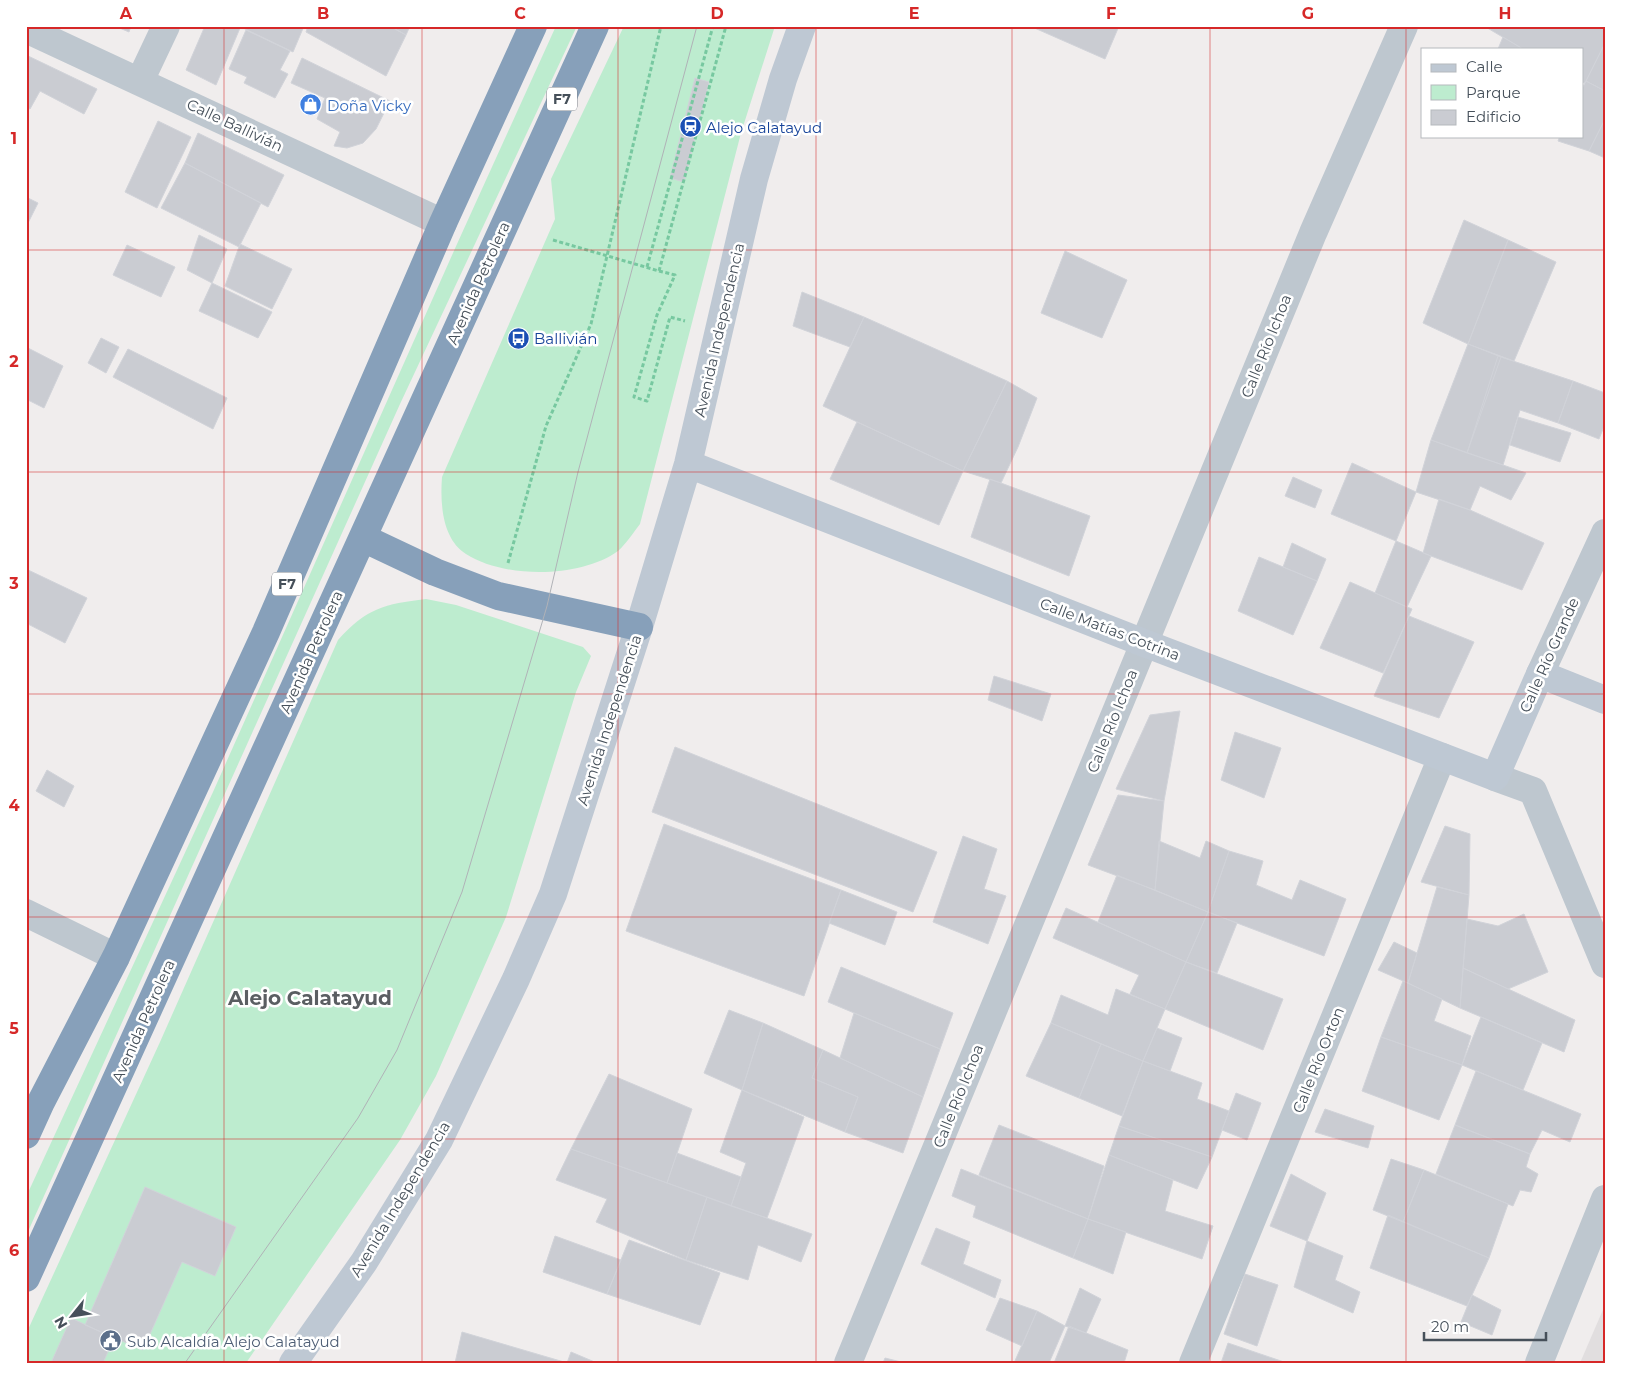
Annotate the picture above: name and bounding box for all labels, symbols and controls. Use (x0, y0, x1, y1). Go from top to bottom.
text: A (119, 4, 133, 23)
text: B (317, 4, 329, 23)
text: C (514, 4, 526, 23)
text: D (710, 4, 724, 23)
text: E (909, 4, 919, 23)
text: F (1106, 4, 1116, 23)
text: G (1302, 4, 1314, 23)
text: H (1499, 4, 1511, 23)
legend (1421, 48, 1584, 138)
text: Calle (1466, 57, 1503, 76)
text: Parque (1466, 83, 1521, 102)
road number: F7 (547, 88, 577, 110)
shop icon: Doña Vicky (299, 93, 323, 117)
street label: Calle Ballivián (184, 94, 286, 156)
place label: Doña Vicky (327, 96, 412, 115)
text: Edificio (1466, 107, 1521, 126)
station icon: Alejo Calatayud (678, 115, 702, 139)
place label: Alejo Calatayud (706, 118, 822, 137)
text: 1 (11, 129, 17, 148)
street label: Avenida Petrolera (442, 218, 514, 348)
street label: Avenida Independencia (690, 241, 748, 419)
street label: Calle Río Ichoa (1237, 292, 1295, 400)
bus stop icon: Ballivián (506, 326, 530, 350)
place label: Ballivián (534, 329, 597, 348)
text: 2 (9, 352, 19, 371)
road number: F7 (272, 572, 302, 596)
text: 3 (8, 574, 19, 593)
street label: Avenida Petrolera (275, 587, 347, 717)
street label: Calle Matías Cotrina (1037, 594, 1183, 664)
street label: Calle Río Grande (1515, 595, 1583, 715)
street label: Avenida Independencia (572, 632, 646, 808)
street label: Calle Río Ichoa (1083, 667, 1141, 775)
text: 4 (8, 796, 20, 815)
street label: Avenida Petrolera (107, 956, 179, 1086)
district label: Alejo Calatayud (227, 986, 392, 1010)
street label: Calle Río Orton (1288, 1004, 1348, 1116)
text: 5 (9, 1019, 19, 1038)
street label: Calle Río Ichoa (929, 1042, 987, 1150)
street label: Avenida Independencia (346, 1118, 454, 1280)
text: 6 (9, 1241, 19, 1260)
north arrow (48, 1292, 98, 1342)
scale bar (1424, 1309, 1546, 1341)
text: N (50, 1313, 71, 1332)
text: 20 m (1431, 1317, 1469, 1336)
public building icon: Sub Alcaldía Alejo Calatayud (99, 1329, 123, 1353)
place label: Sub Alcaldía Alejo Calatayud (127, 1332, 340, 1351)

